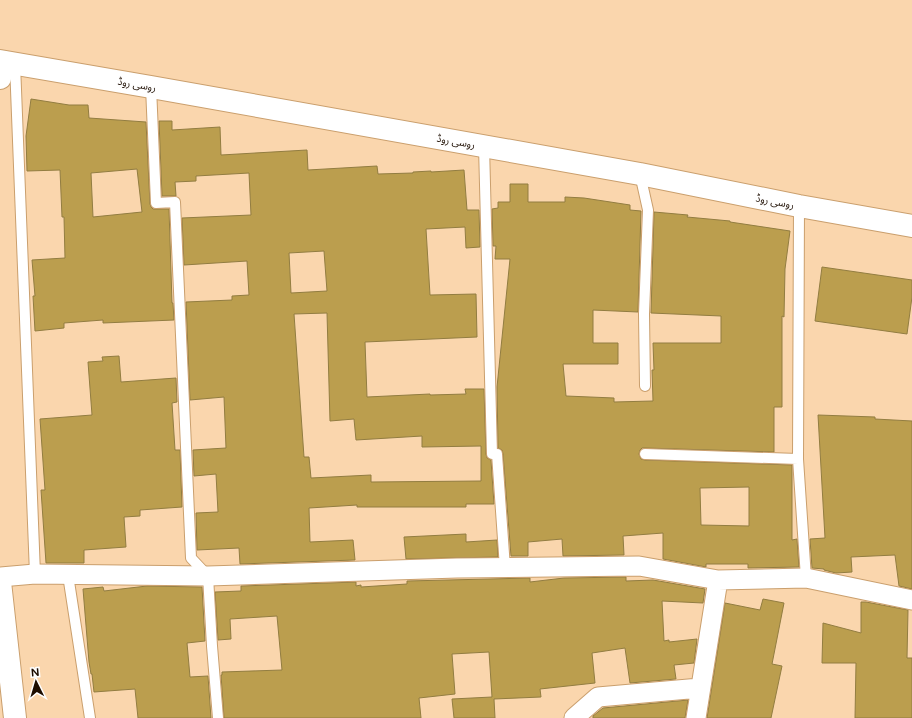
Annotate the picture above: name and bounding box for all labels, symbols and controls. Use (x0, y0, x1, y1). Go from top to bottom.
street label: روسی روڈ (117, 75, 157, 94)
street label: روسی روڈ (436, 132, 476, 151)
street label: روسی روڈ (755, 191, 795, 212)
north arrow (16, 662, 56, 702)
text: N (30, 666, 40, 679)

